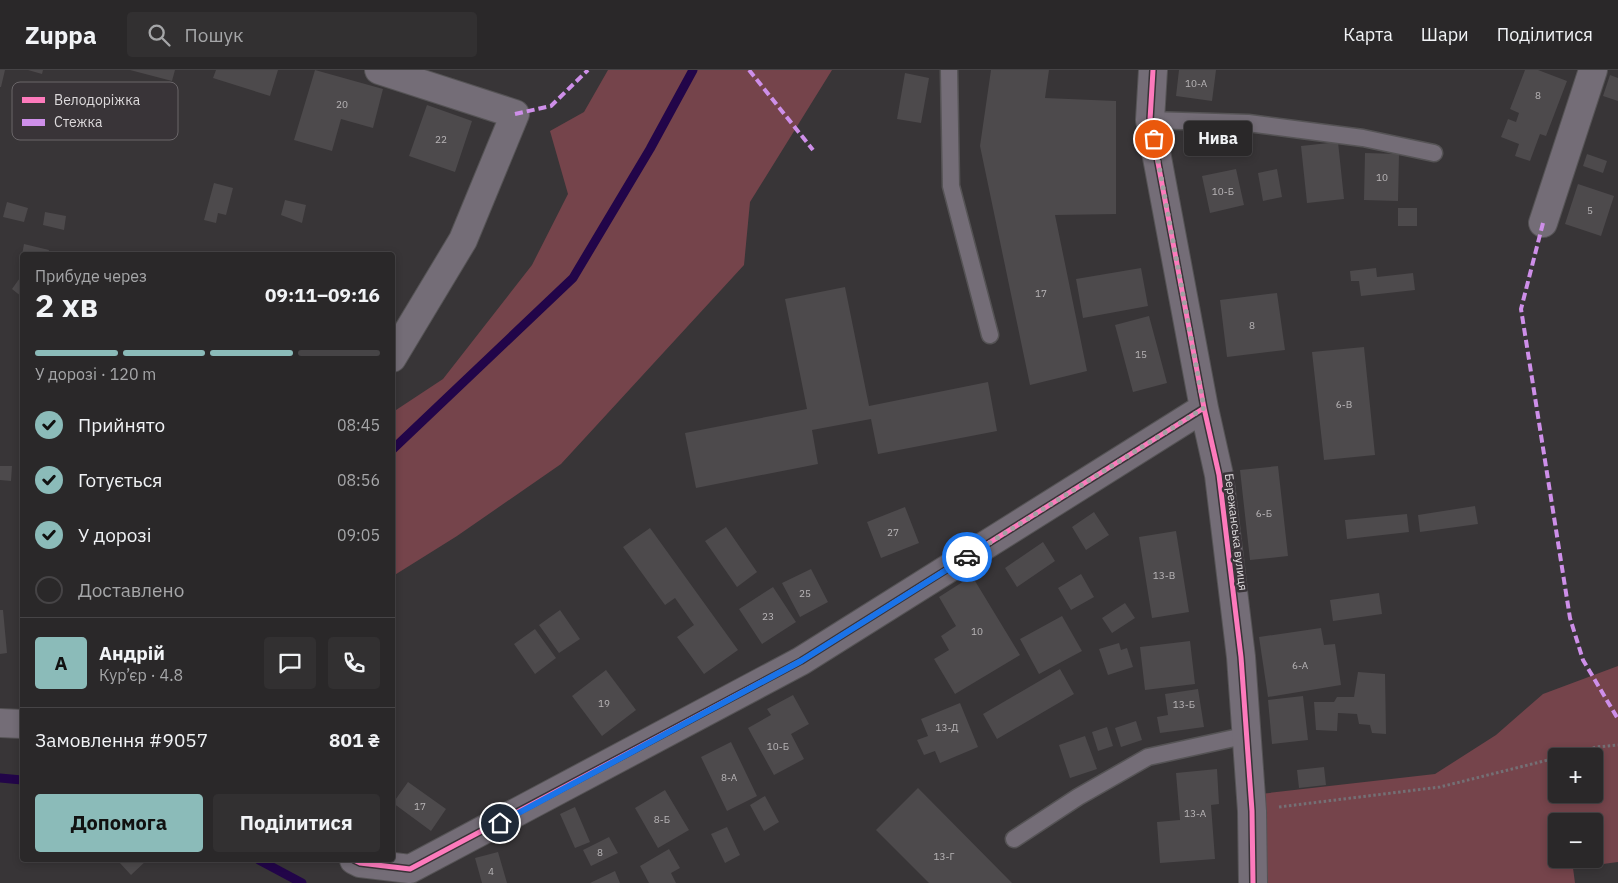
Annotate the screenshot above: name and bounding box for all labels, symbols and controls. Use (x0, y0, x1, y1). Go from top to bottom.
search box (127, 12, 477, 57)
text: Zuppa (25, 19, 97, 51)
icon: search (145, 21, 173, 49)
text: Пошук (185, 23, 244, 47)
text: Карта (1343, 23, 1393, 46)
text: Шари (1421, 23, 1469, 46)
text: Поділитися (1497, 23, 1593, 46)
house number: 10-А (1185, 77, 1208, 90)
legend (12, 82, 178, 140)
house number: 8 (1535, 89, 1541, 102)
text: Велодоріжка (54, 91, 141, 109)
house number: 20 (336, 98, 348, 111)
text: Стежка (54, 113, 103, 131)
pin (1133, 118, 1175, 160)
callout: Нива (1184, 122, 1252, 156)
icon: bag (1140, 125, 1168, 153)
text: Нива (1198, 128, 1238, 148)
house number: 22 (435, 133, 447, 146)
house number: 10 (1376, 171, 1388, 184)
house number: 10-Б (1212, 185, 1234, 198)
house number: 5 (1587, 204, 1593, 217)
text: Прибуде через (35, 266, 147, 286)
text: 09:11–09:16 (265, 283, 380, 307)
text: 2 хв (35, 284, 98, 326)
house number: 17 (1035, 287, 1047, 300)
house number: 8 (1249, 319, 1255, 332)
house number: 15 (1135, 348, 1147, 361)
text: У дорозі · 120 m (35, 364, 156, 384)
house number: 6-В (1336, 398, 1352, 411)
icon: check (35, 411, 63, 439)
text: Прийнято (78, 413, 165, 437)
text: 08:45 (337, 415, 380, 435)
icon: check (35, 466, 63, 494)
text: Готується (78, 468, 162, 492)
text: 08:56 (337, 470, 380, 490)
street label: Бережанська вулиця (1222, 472, 1251, 591)
house number: 6-Б (1256, 507, 1272, 520)
icon: check (35, 521, 63, 549)
text: У дорозі (78, 523, 152, 547)
text: 09:05 (337, 525, 380, 545)
house number: 27 (887, 526, 899, 539)
courier (942, 532, 992, 582)
icon: car (953, 543, 981, 571)
house number: 13-В (1153, 569, 1175, 582)
text: Доставлено (78, 578, 184, 602)
house number: 25 (799, 587, 811, 600)
house number: 23 (762, 610, 774, 623)
house number: 10 (971, 625, 983, 638)
button: chat (264, 637, 316, 689)
button: phone (328, 637, 380, 689)
text: Андрій (99, 641, 165, 665)
text: А (54, 651, 68, 675)
house number: 6-А (1292, 659, 1309, 672)
text: Кур’єр · 4.8 (99, 665, 183, 685)
house number: 19 (598, 697, 610, 710)
house number: 13-Б (1173, 698, 1195, 711)
house number: 13-Д (936, 721, 959, 734)
text: Замовлення #9057 (35, 728, 208, 752)
text: 801 ₴ (329, 728, 380, 752)
house number: 10-Б (767, 740, 789, 753)
map controls (1548, 748, 1603, 868)
button: + (1548, 748, 1603, 803)
house number: 8-А (721, 771, 738, 784)
button: Допомога (35, 794, 203, 852)
button: Поділитися (213, 794, 380, 852)
house number: 17 (414, 800, 426, 813)
pin (479, 802, 521, 844)
house number: 13-А (1184, 807, 1207, 820)
icon: home (486, 809, 514, 837)
house number: 8-Б (654, 813, 670, 826)
button: − (1548, 813, 1603, 868)
house number: 8 (597, 846, 603, 859)
house number: 13-Г (934, 850, 954, 863)
house number: 4 (488, 865, 494, 878)

